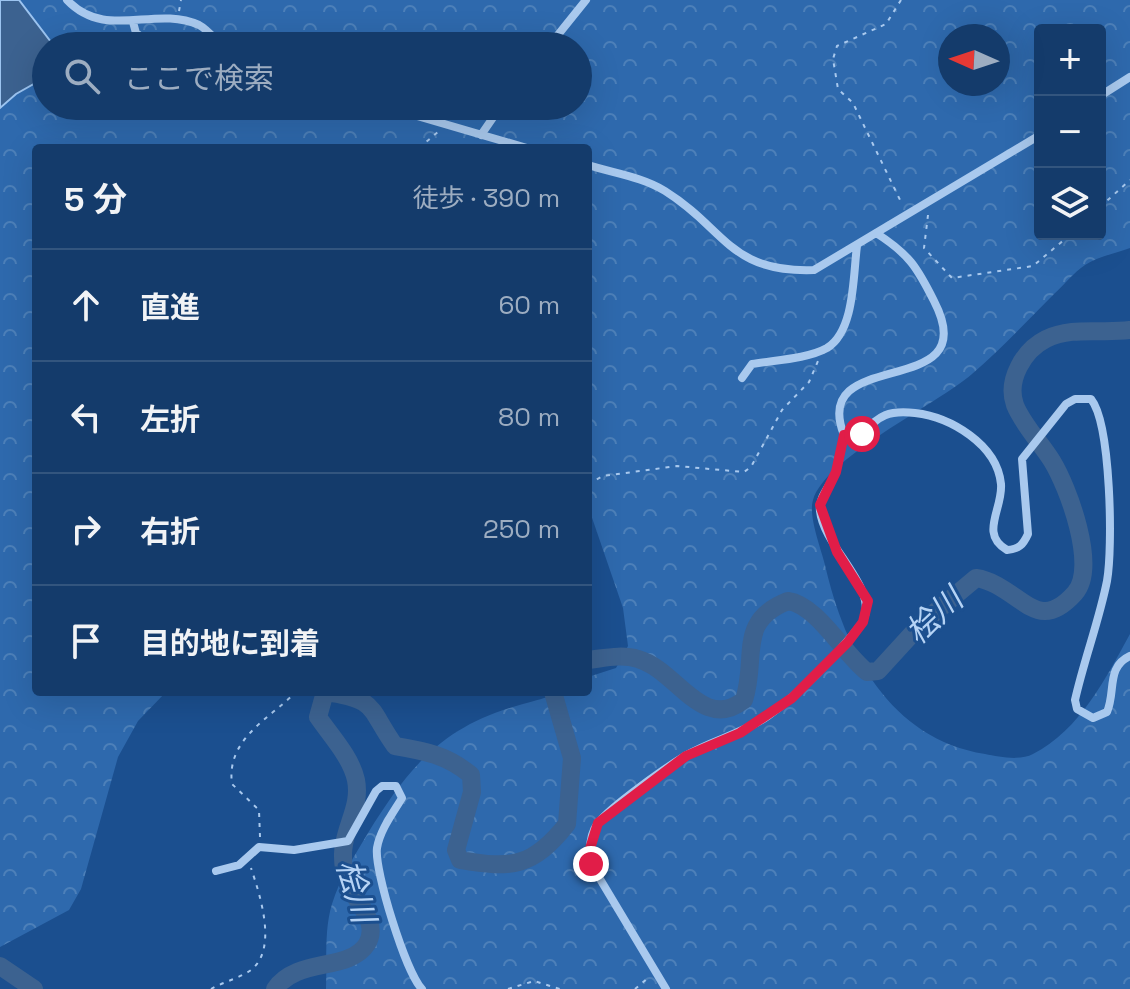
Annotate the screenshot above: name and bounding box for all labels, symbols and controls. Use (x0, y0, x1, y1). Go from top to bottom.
north arrow (938, 24, 1010, 96)
map controls (1034, 24, 1106, 240)
button: + (1034, 24, 1106, 96)
search box (32, 32, 592, 120)
icon: search (60, 54, 104, 98)
text: ここで検索 (124, 59, 274, 98)
button: − (1034, 96, 1106, 168)
button: layers (1034, 168, 1106, 240)
text: 5 分 (64, 178, 127, 221)
text: 徒歩 · 390 m (412, 181, 560, 215)
icon: ahead (64, 283, 108, 327)
text: 直進 (140, 288, 200, 327)
text: 60 m (498, 288, 560, 322)
icon: left (64, 395, 108, 439)
text: 左折 (140, 400, 200, 439)
text: 80 m (498, 400, 560, 434)
route start (844, 416, 880, 452)
icon: right (64, 507, 108, 551)
text: 右折 (140, 512, 200, 551)
text: 250 m (483, 512, 560, 546)
water label: 桧川 (897, 578, 973, 652)
icon: arrive (64, 619, 108, 663)
text: 目的地に到着 (140, 624, 320, 663)
route end (573, 846, 609, 882)
water label: 桧川 (328, 855, 385, 930)

